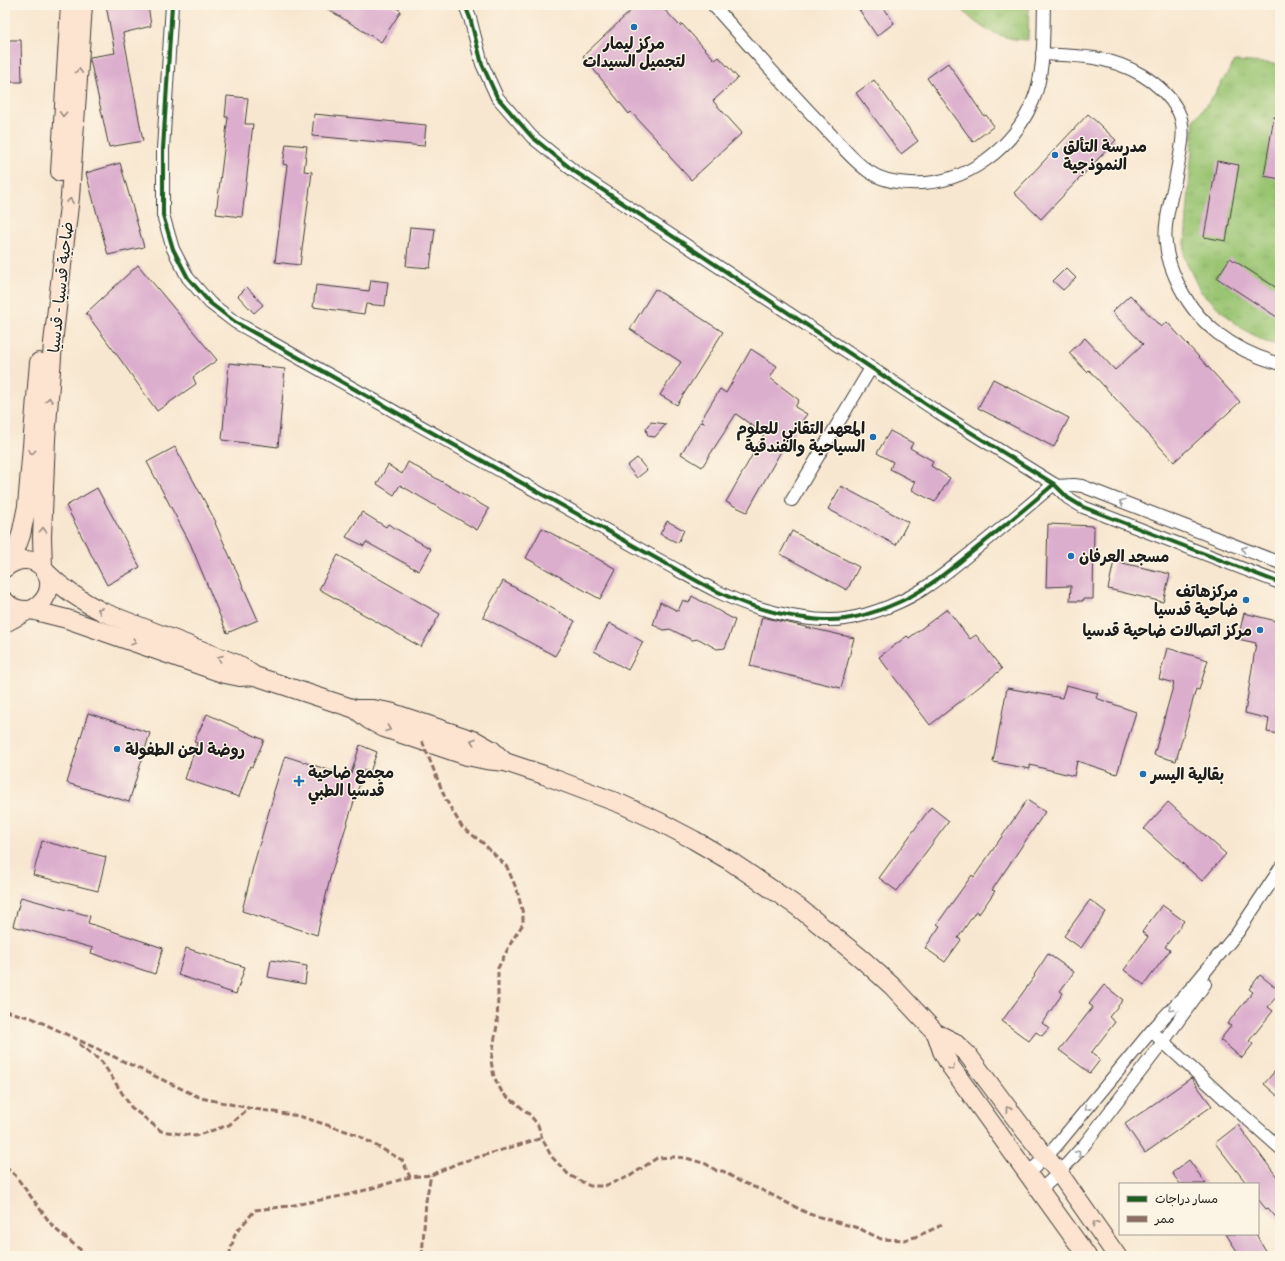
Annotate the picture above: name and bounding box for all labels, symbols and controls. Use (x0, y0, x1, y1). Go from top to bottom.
marker: مركز ليمار لتجميل السيدات (629, 22, 639, 32)
place label: مركز ليمار لتجميل السيدات (583, 34, 685, 75)
one-way arrow (74, 68, 83, 74)
one-way arrow (59, 111, 68, 117)
place label: مدرسة التألق النموذجية (1063, 136, 1147, 178)
marker: مدرسة التألق النموذجية (1050, 150, 1060, 160)
one-way arrow (65, 198, 74, 204)
street label: ضاحية قدسيا - قدسيا (44, 221, 81, 354)
one-way arrow (45, 397, 54, 403)
place label: المعهد التقاني للعلوم السياحية والفندقية (736, 419, 865, 460)
marker: المعهد التقاني للعلوم السياحية والفندقية (868, 432, 878, 442)
one-way arrow (27, 449, 36, 455)
one-way arrow (1119, 498, 1126, 506)
one-way arrow (38, 527, 47, 533)
one-way arrow (1240, 545, 1247, 553)
place label: مسجد العرفان (1079, 547, 1169, 570)
marker: مسجد العرفان (1066, 551, 1076, 561)
place label: مركزهاتف ضاحية قدسيا (1154, 582, 1238, 623)
marker: مركزهاتف ضاحية قدسيا (1241, 595, 1251, 605)
one-way arrow (96, 607, 104, 615)
place label: مركز اتصالات ضاحية قدسيا (1082, 621, 1252, 644)
marker: مركز اتصالات ضاحية قدسيا (1255, 625, 1265, 635)
one-way arrow (131, 637, 138, 646)
one-way arrow (217, 655, 224, 663)
one-way arrow (385, 724, 392, 733)
one-way arrow (470, 737, 477, 745)
place label: روضة لحن الطفولة (125, 740, 245, 763)
marker: روضة لحن الطفولة (112, 744, 122, 754)
place label: مجمع ضاحية قدسيا الطبي (308, 763, 394, 805)
place label: بقالية اليسر (1149, 765, 1224, 788)
marker: بقالية اليسر (1138, 769, 1148, 779)
marker: مجمع ضاحية قدسيا الطبي (293, 775, 305, 787)
one-way arrow (1169, 1004, 1176, 1012)
one-way arrow (947, 1064, 954, 1071)
one-way arrow (1085, 1104, 1092, 1111)
one-way arrow (1006, 1106, 1013, 1113)
one-way arrow (1073, 1150, 1080, 1158)
legend (1119, 1183, 1259, 1235)
text: مسار دراجات (1155, 1192, 1218, 1209)
text: ممر (1154, 1212, 1174, 1229)
one-way arrow (1093, 1222, 1100, 1229)

